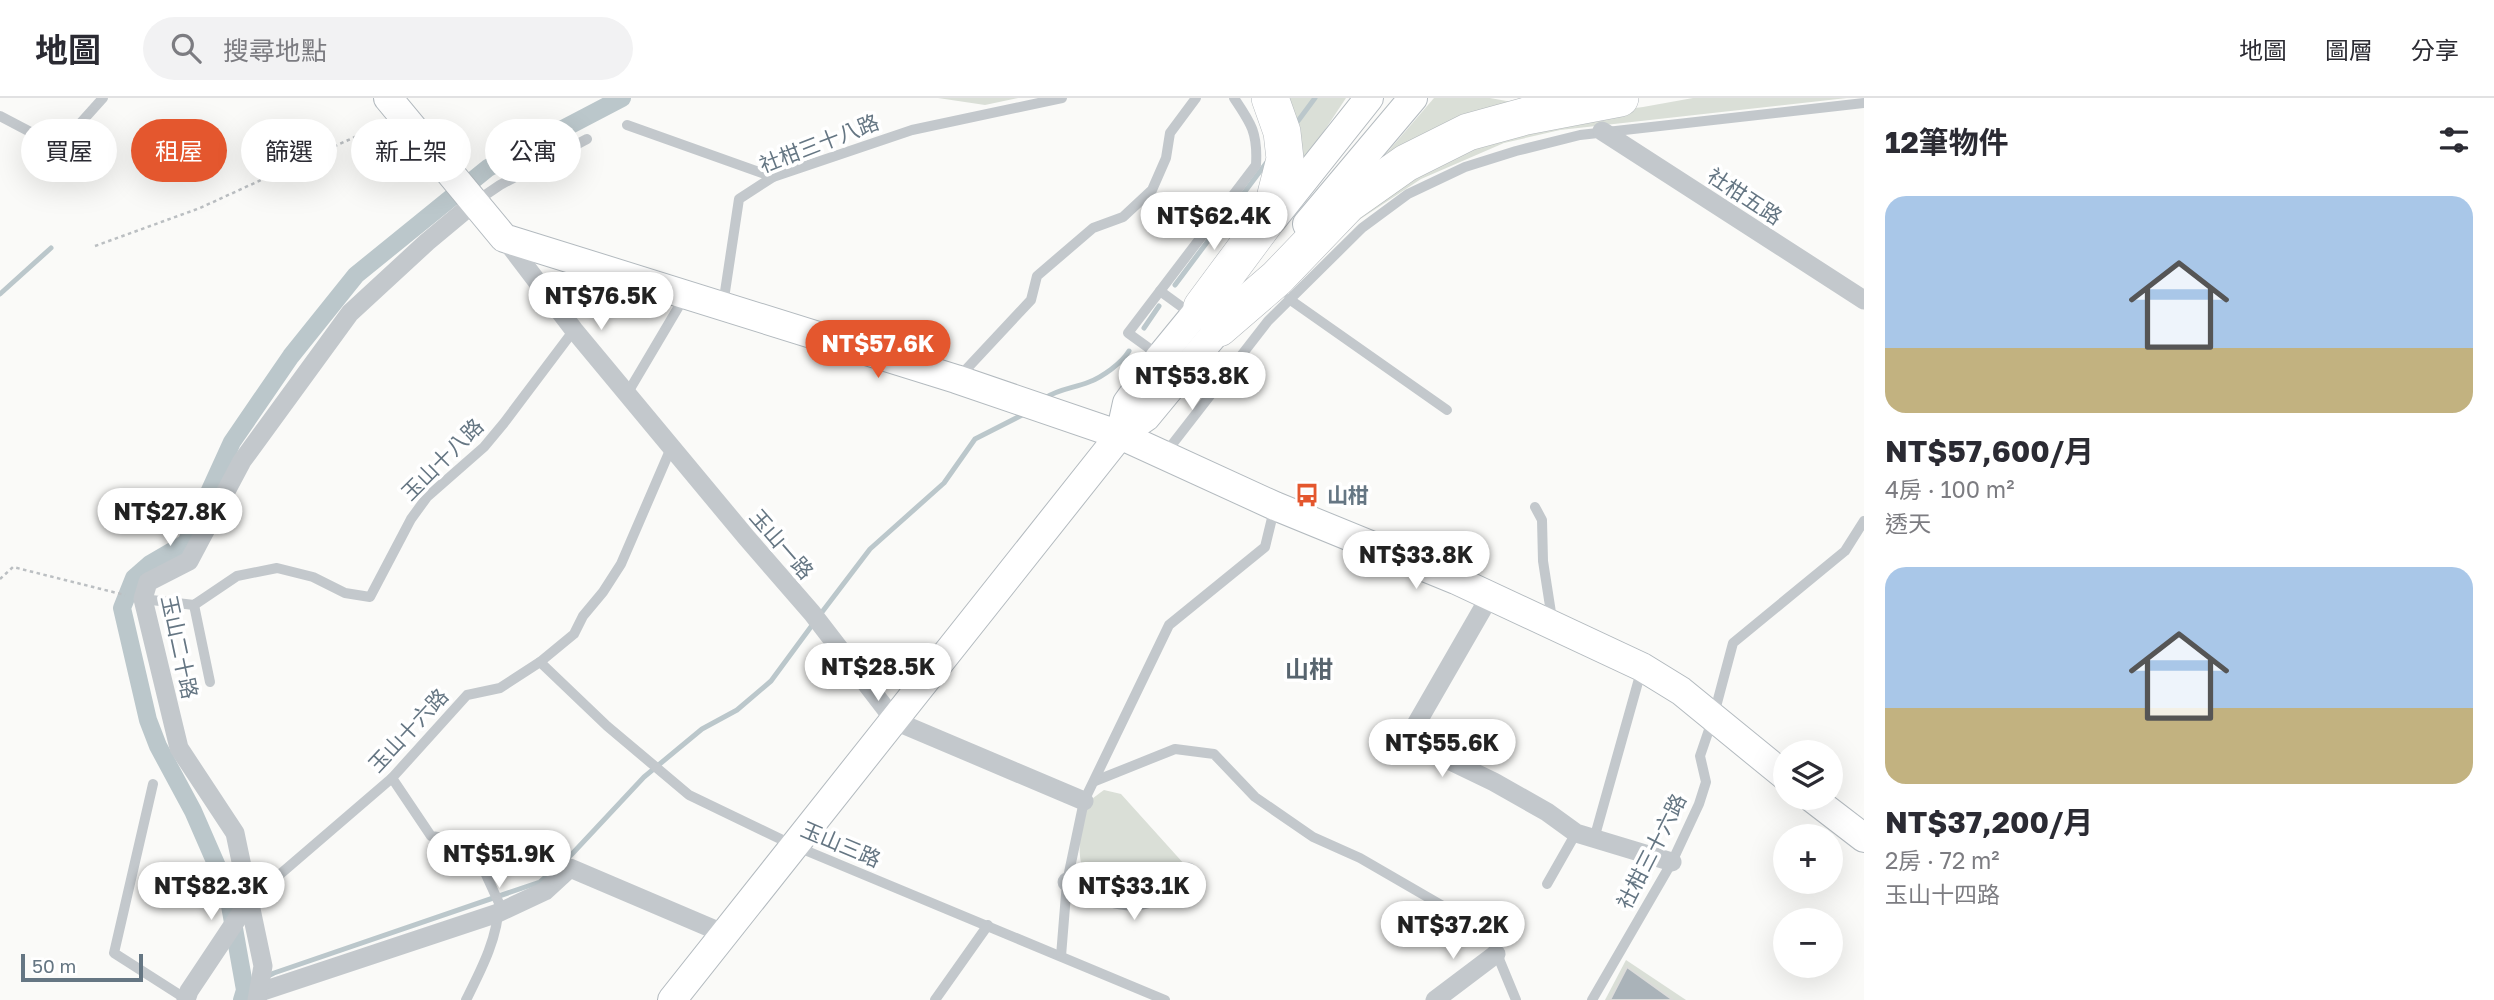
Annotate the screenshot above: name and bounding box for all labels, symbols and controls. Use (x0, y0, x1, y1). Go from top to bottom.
search box (143, 17, 633, 80)
icon: search (167, 29, 205, 67)
text: 地圖 (35, 30, 101, 69)
text: 搜尋地點 (223, 35, 327, 66)
text: 地圖 (2239, 35, 2287, 64)
text: 圖層 (2325, 35, 2373, 64)
text: 分享 (2411, 35, 2459, 64)
street label: 社柑三十八路 (756, 108, 882, 178)
chip: 買屋 (21, 119, 117, 182)
chip: 租屋 (131, 119, 227, 182)
chip: 篩選 (241, 119, 337, 182)
chip: 新上架 (351, 119, 471, 182)
chip: 公寓 (485, 119, 581, 182)
icon: filters (2435, 121, 2473, 159)
text: 12筆物件 (1885, 124, 2009, 160)
street label: 社柑五路 (1703, 162, 1787, 230)
pin: NT$62.4K (1142, 192, 1286, 252)
text: NT$62.4K (1157, 201, 1271, 229)
icon: home (2116, 242, 2242, 368)
pin: NT$76.5K (529, 272, 673, 332)
text: NT$76.5K (544, 281, 658, 309)
pin: NT$57.6K (806, 320, 950, 380)
text: NT$57.6K (821, 329, 935, 357)
pin: NT$53.8K (1120, 352, 1264, 412)
text: NT$53.8K (1135, 361, 1249, 389)
street label: 玉山十八路 (396, 413, 488, 505)
text: NT$57,600/月 (1885, 433, 2094, 469)
text: 4房 · 100 m² (1885, 475, 2015, 503)
bus stop icon: 山柑 (1293, 481, 1321, 509)
place label: 山柑 (1327, 482, 1369, 508)
pin: NT$27.8K (98, 489, 242, 548)
text: NT$27.8K (113, 497, 227, 525)
street label: 玉山一路 (745, 504, 819, 584)
text: 透天 (1885, 509, 1931, 537)
pin: NT$33.8K (1344, 532, 1488, 591)
text: NT$33.8K (1359, 540, 1473, 568)
street label: 玉山二十路 (156, 593, 204, 701)
icon: home (2116, 613, 2242, 739)
pin: NT$28.5K (806, 644, 950, 703)
text: NT$28.5K (821, 652, 935, 680)
district label: 山柑 (1285, 654, 1333, 683)
street label: 玉山十六路 (363, 683, 453, 777)
pin: NT$55.6K (1370, 720, 1514, 779)
text: NT$55.6K (1385, 728, 1499, 756)
map controls (1773, 740, 1843, 978)
button: layers (1773, 740, 1843, 810)
street label: 社柑三十六路 (1611, 789, 1691, 913)
text: NT$37,200/月 (1885, 804, 2093, 840)
street label: 玉山三路 (797, 816, 885, 872)
button: + (1773, 824, 1843, 894)
pin: NT$51.9K (427, 830, 571, 890)
text: NT$51.9K (443, 839, 555, 867)
text: 2房 · 72 m² (1885, 846, 2000, 874)
pin: NT$82.3K (139, 862, 283, 922)
pin: NT$33.1K (1062, 862, 1206, 922)
text: NT$82.3K (154, 871, 268, 899)
text: NT$33.1K (1078, 871, 1190, 899)
text: 玉山十四路 (1885, 880, 2000, 908)
pin: NT$37.2K (1381, 902, 1525, 961)
button: − (1773, 908, 1843, 978)
text: NT$37.2K (1397, 910, 1509, 938)
scale bar (21, 951, 144, 983)
text: 50 m (32, 954, 76, 977)

